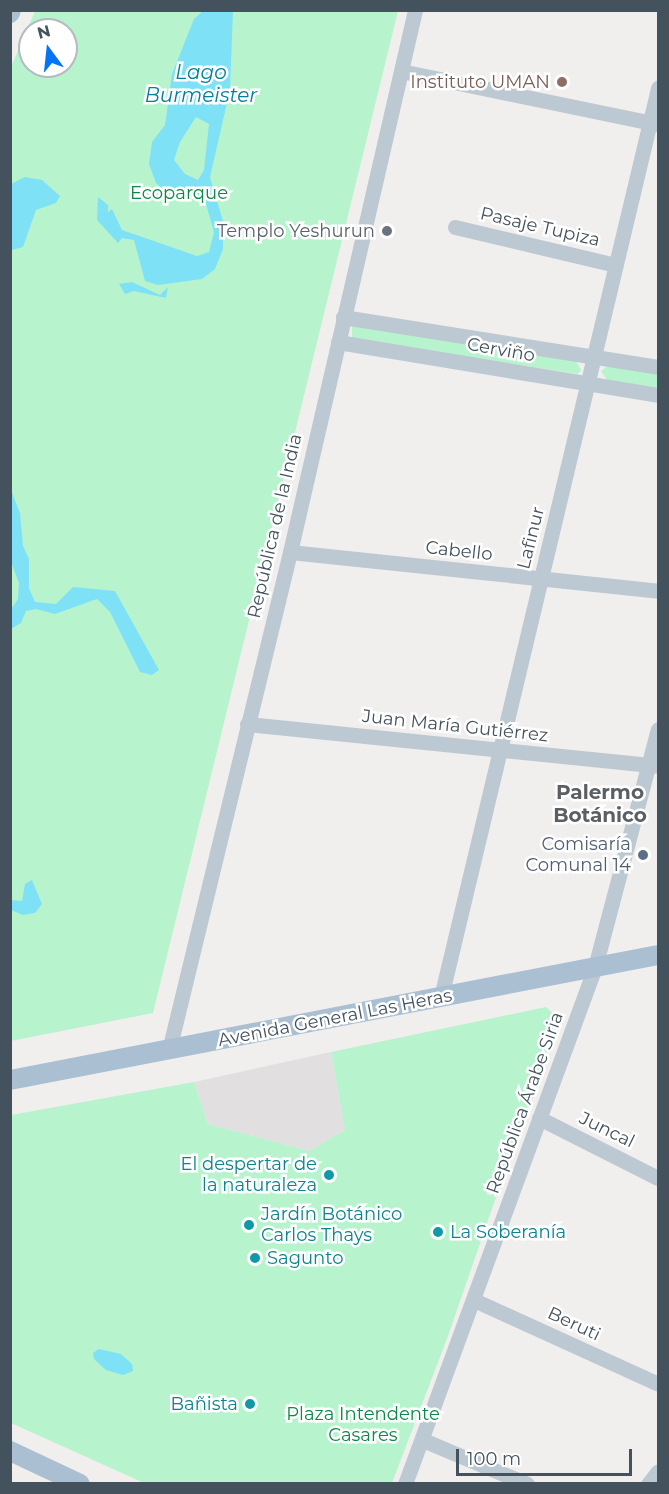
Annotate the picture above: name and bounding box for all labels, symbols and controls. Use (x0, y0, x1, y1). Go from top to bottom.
north arrow (18, 18, 78, 78)
text: N (35, 21, 52, 43)
water label: Lago Burmeister (145, 61, 257, 108)
place label: Instituto UMAN (410, 71, 550, 93)
marker: Instituto UMAN (555, 75, 569, 89)
park label: Ecoparque (130, 182, 228, 204)
street label: Pasaje Tupiza (478, 203, 602, 251)
place label: Templo Yeshurun (217, 220, 375, 242)
marker: Templo Yeshurun (380, 224, 394, 238)
street label: Cerviño (465, 333, 537, 367)
street label: República de la India (243, 432, 307, 620)
street label: Lafinur (513, 504, 549, 572)
street label: Cabello (424, 537, 494, 565)
street label: Juan María Gutiérrez (361, 705, 549, 747)
district label: Palermo Botánico (553, 780, 647, 827)
place label: Comisaría Comunal 14 (525, 834, 631, 876)
marker: Comisaría Comunal 14 (636, 848, 650, 862)
street label: Avenida General Las Heras (216, 985, 454, 1051)
street label: República Árabe Siria (482, 1009, 568, 1197)
street label: Juncal (576, 1107, 638, 1153)
place label: El despertar de la naturaleza (180, 1154, 317, 1196)
marker: El despertar de la naturaleza (322, 1168, 336, 1182)
place label: Jardín Botánico Carlos Thays (261, 1204, 402, 1246)
marker: Jardín Botánico Carlos Thays (242, 1218, 256, 1232)
place label: La Soberanía (450, 1221, 566, 1243)
marker: La Soberanía (431, 1225, 445, 1239)
place label: Sagunto (267, 1247, 344, 1269)
marker: Sagunto (248, 1251, 262, 1265)
street label: Beruti (544, 1302, 604, 1346)
place label: Bañista (170, 1393, 238, 1415)
marker: Bañista (243, 1397, 257, 1411)
park label: Plaza Intendente Casares (286, 1404, 440, 1446)
scale bar (459, 1437, 634, 1475)
text: 100 m (467, 1448, 521, 1470)

